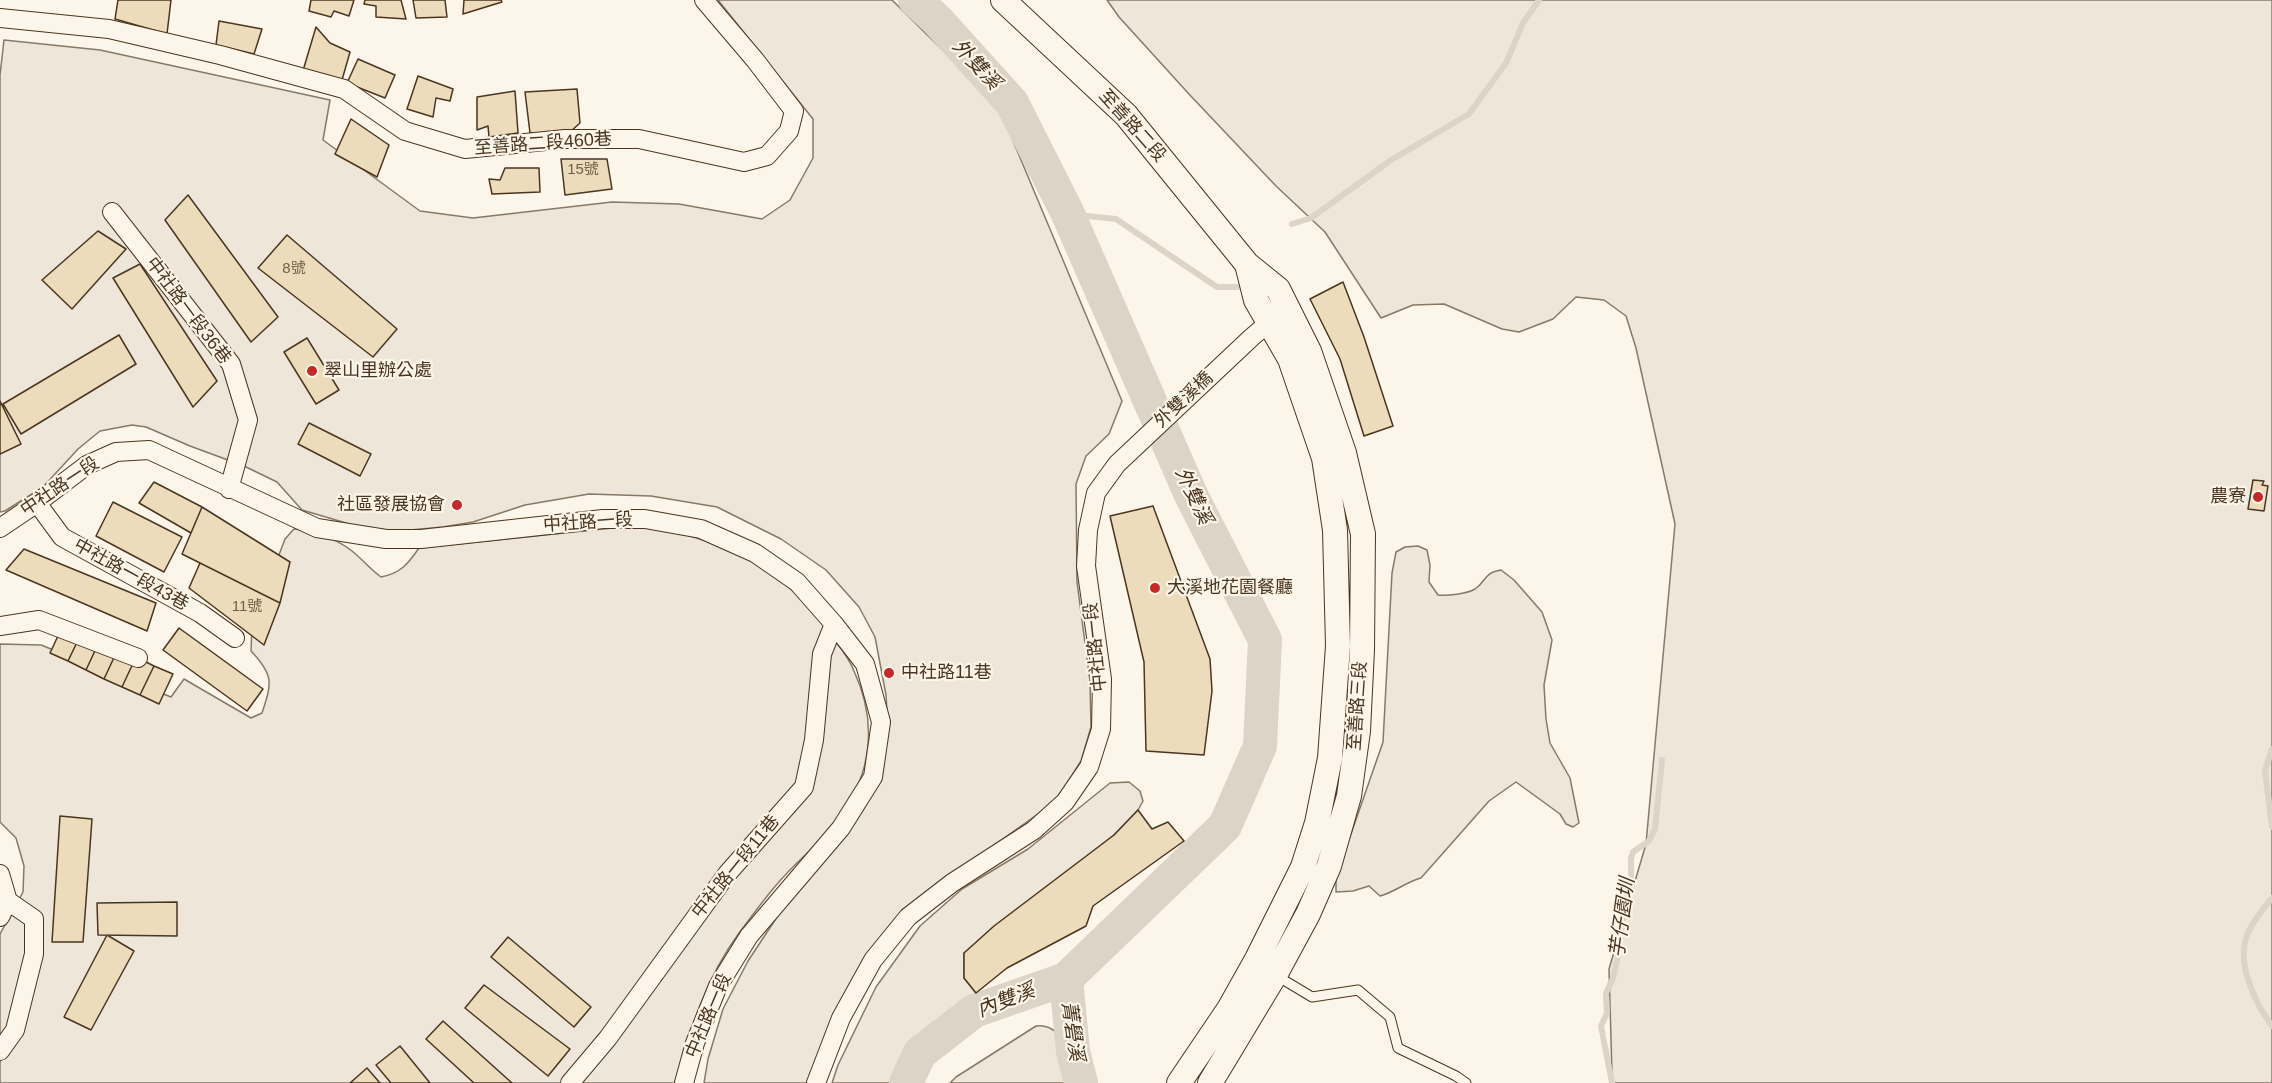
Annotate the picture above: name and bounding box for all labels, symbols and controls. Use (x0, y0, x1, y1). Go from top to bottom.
water label: 外雙溪 (947, 35, 1005, 95)
street label: 至善路二段 (1094, 85, 1170, 167)
street label: 至善路二段460巷 (473, 128, 613, 160)
house number: 15號 (567, 161, 599, 179)
street label: 中社路一段36巷 (141, 253, 235, 369)
house number: 8號 (282, 260, 306, 278)
place label: 翠山里辦公處 (324, 360, 432, 382)
marker: 翠山里辦公處 (305, 364, 319, 378)
street label: 外雙溪橋 (1150, 368, 1218, 432)
street label: 中社路一段 (17, 453, 103, 521)
water label: 外雙溪 (1169, 464, 1217, 528)
place label: 農寮 (2210, 486, 2246, 508)
marker: 農寮 (2251, 490, 2265, 504)
place label: 社區發展協會 (337, 494, 445, 516)
marker: 社區發展協會 (450, 498, 464, 512)
street label: 中社路一段 (542, 509, 634, 537)
street label: 中社路一段43巷 (70, 535, 192, 615)
place label: 大溪地花園餐廳 (1167, 577, 1293, 599)
marker: 大溪地花園餐廳 (1148, 581, 1162, 595)
house number: 11號 (232, 598, 262, 616)
street label: 中社路一段 (1081, 601, 1111, 693)
street label: 至善路三段 (1344, 660, 1372, 752)
place label: 中社路11巷 (901, 662, 992, 684)
marker: 中社路11巷 (882, 666, 896, 680)
street label: 中社路一段11巷 (688, 811, 784, 923)
water label: 芋仔園圳 (1606, 877, 1640, 959)
street label: 中社路一段 (681, 970, 737, 1062)
water label: 內雙溪 (974, 979, 1038, 1023)
water label: 菁礐溪 (1056, 1000, 1088, 1062)

